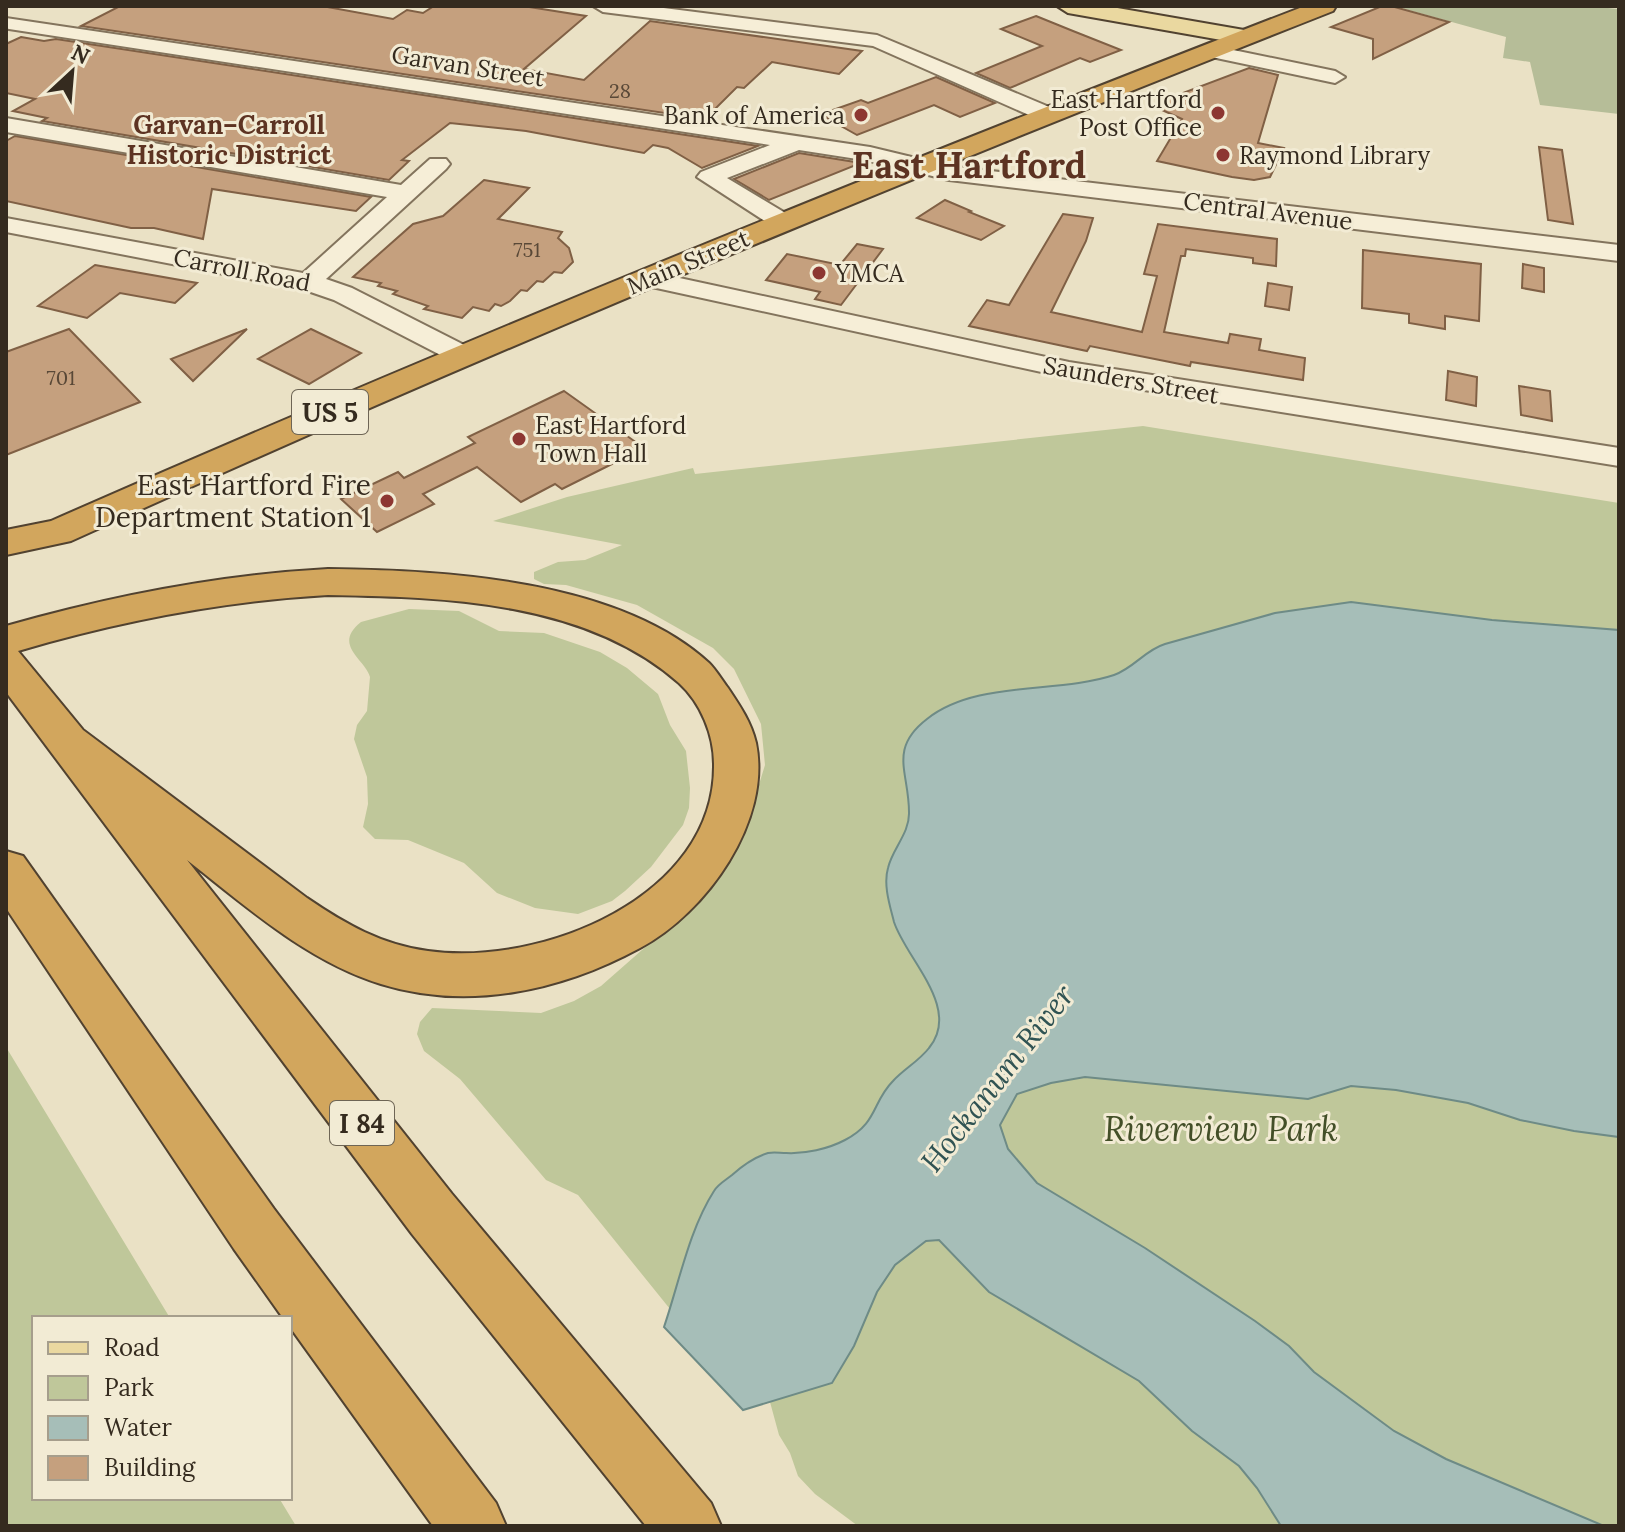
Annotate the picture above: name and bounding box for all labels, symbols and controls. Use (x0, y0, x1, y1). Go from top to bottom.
north arrow (32, 32, 112, 112)
text: N (67, 38, 95, 70)
street label: Garvan Street (389, 39, 547, 93)
house number: 28 (609, 78, 631, 103)
place label: East Hartford Post Office (1051, 84, 1202, 143)
place label: Bank of America (664, 100, 845, 131)
marker: East Hartford Post Office (1209, 104, 1227, 122)
marker: Bank of America (852, 106, 870, 124)
district label: Garvan–Carroll Historic District (126, 108, 333, 171)
place label: Raymond Library (1239, 140, 1431, 171)
district label: East Hartford (852, 142, 1086, 188)
marker: Raymond Library (1214, 146, 1232, 164)
street label: Central Avenue (1182, 185, 1354, 237)
street label: Main Street (622, 222, 755, 302)
house number: 751 (513, 237, 541, 262)
street label: Carroll Road (171, 242, 313, 298)
place label: YMCA (834, 258, 905, 289)
marker: YMCA (810, 264, 828, 282)
street label: Saunders Street (1041, 349, 1222, 411)
house number: 701 (47, 365, 75, 390)
road number: US 5 (292, 390, 368, 434)
place label: East Hartford Town Hall (535, 410, 686, 469)
marker: East Hartford Town Hall (510, 430, 528, 448)
place label: East Hartford Fire Department Station 1 (95, 467, 371, 535)
marker: East Hartford Fire Department Station 1 (378, 492, 396, 510)
water label: Hockanum River (912, 977, 1082, 1179)
road number: I 84 (330, 1101, 394, 1145)
park label: Riverview Park (1104, 1107, 1338, 1150)
legend (32, 1316, 292, 1500)
text: Road (104, 1332, 160, 1363)
text: Park (104, 1372, 154, 1403)
text: Water (104, 1412, 172, 1443)
text: Building (104, 1452, 196, 1483)

